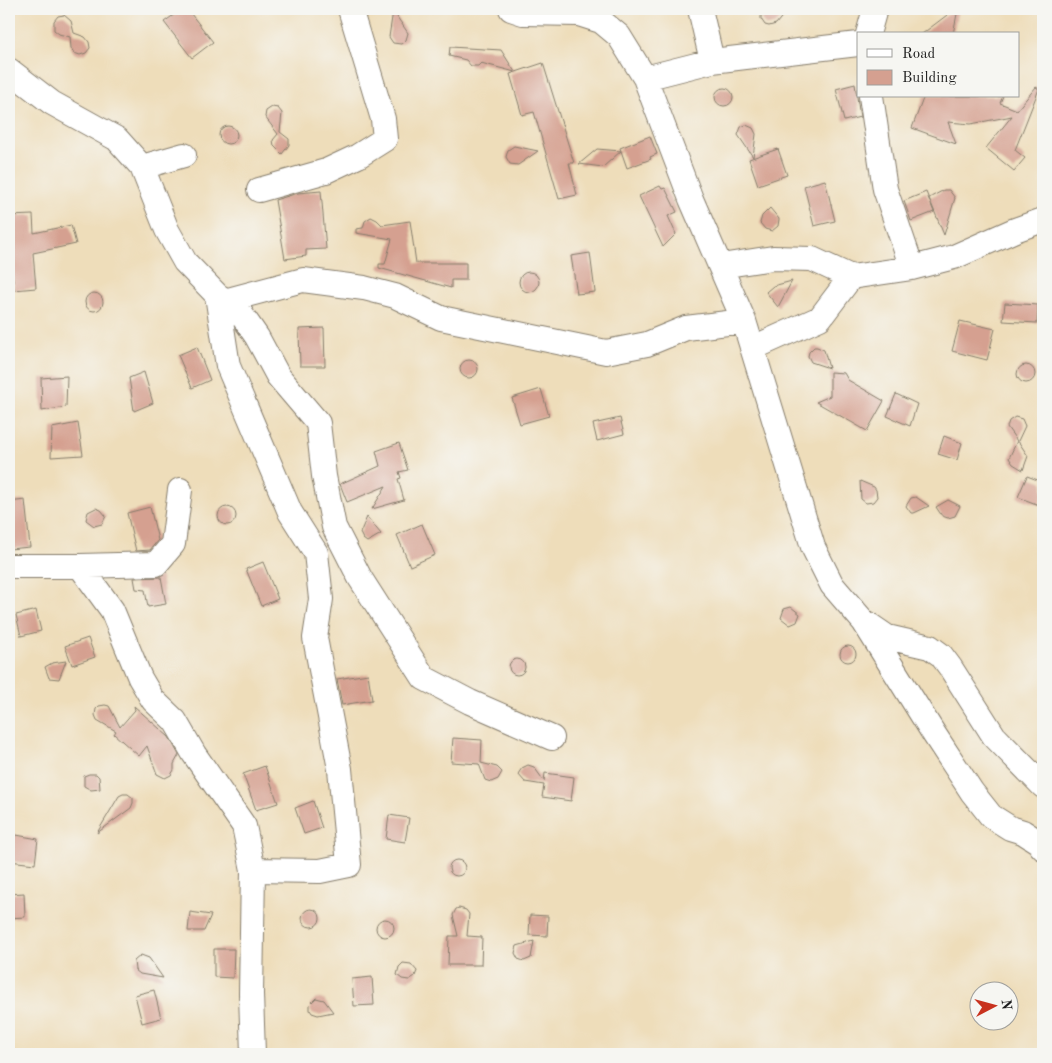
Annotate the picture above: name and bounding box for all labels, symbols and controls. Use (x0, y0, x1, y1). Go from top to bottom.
legend (857, 32, 1020, 98)
text: Road (902, 47, 936, 62)
text: Building (902, 71, 957, 86)
north arrow (970, 980, 1020, 1030)
text: N (998, 999, 1013, 1011)

